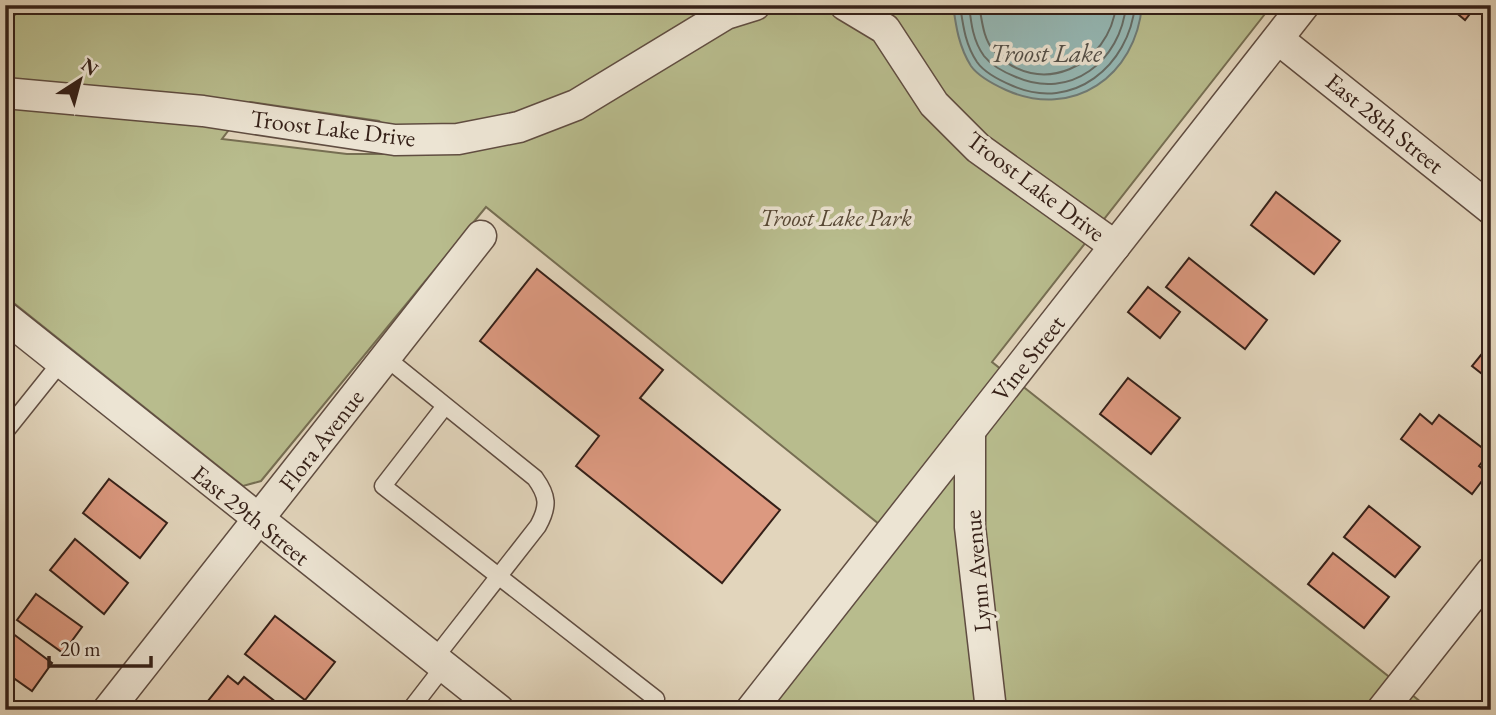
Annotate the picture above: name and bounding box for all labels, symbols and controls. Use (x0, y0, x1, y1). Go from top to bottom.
water label: Troost Lake (990, 36, 1103, 70)
north arrow (46, 46, 116, 116)
text: N (76, 52, 104, 82)
street label: East 28th Street (1320, 66, 1451, 180)
street label: Troost Lake Drive (249, 103, 417, 153)
street label: Troost Lake Drive (960, 124, 1112, 248)
park label: Troost Lake Park (760, 202, 912, 233)
street label: Vine Street (985, 308, 1072, 407)
street label: Flora Avenue (271, 383, 371, 497)
street label: East 29th Street (186, 458, 317, 572)
street label: Lynn Avenue (956, 509, 998, 633)
scale bar (49, 624, 150, 668)
text: 20 m (60, 635, 101, 662)

